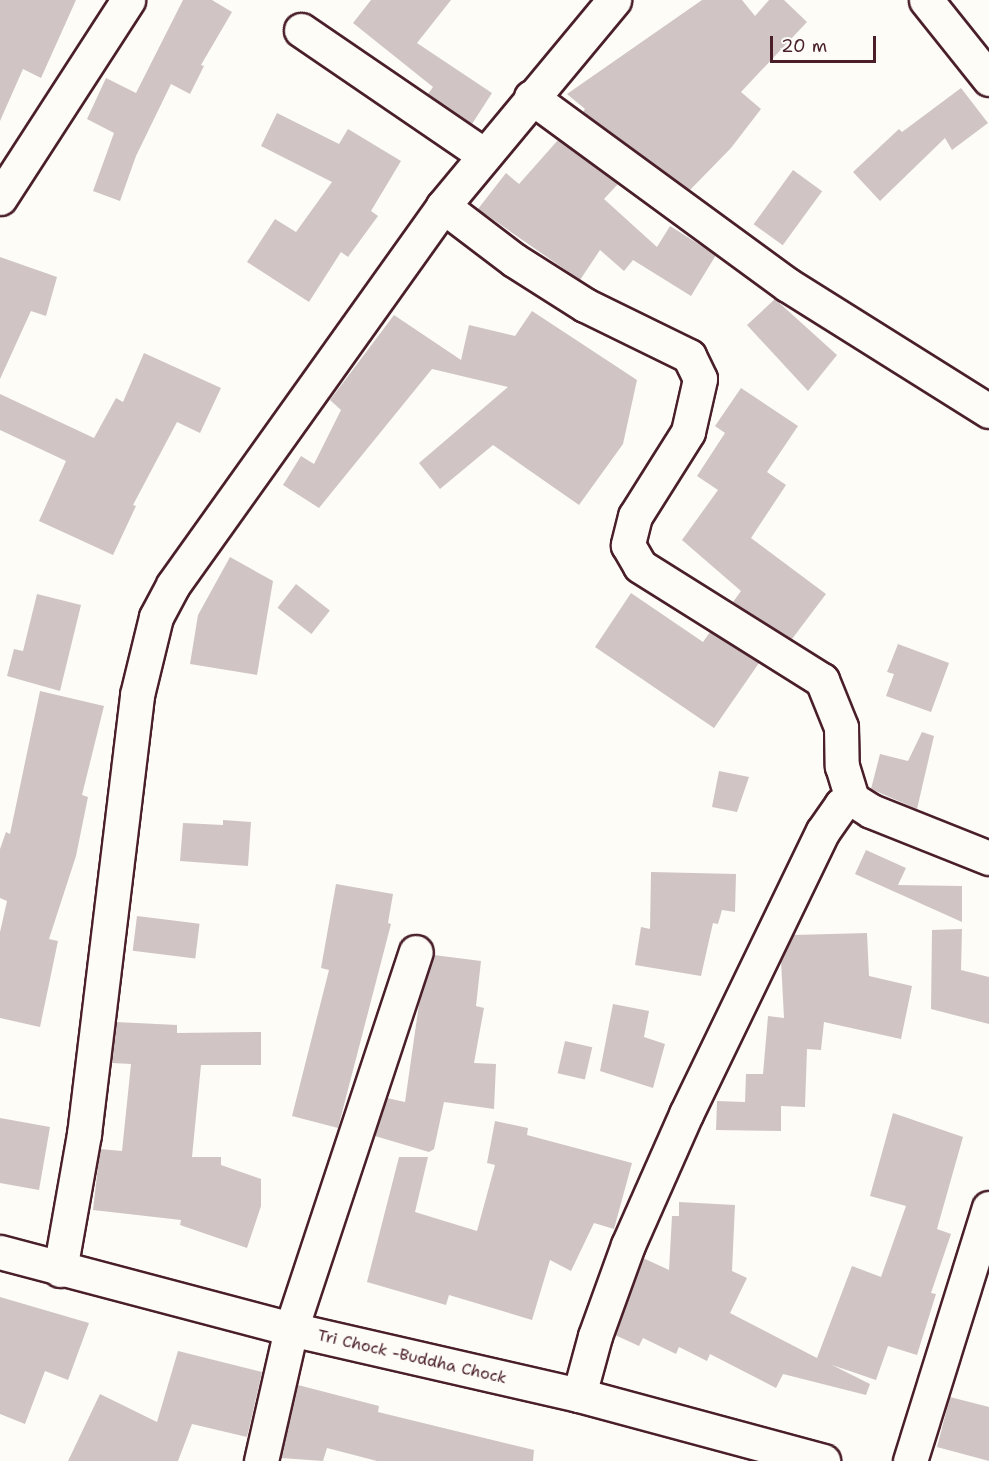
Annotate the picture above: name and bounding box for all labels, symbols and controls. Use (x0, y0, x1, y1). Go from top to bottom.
scale bar (773, 24, 880, 62)
text: 20 m (781, 34, 827, 58)
street label: Tri Chock -Buddha Chock (315, 1326, 509, 1388)

